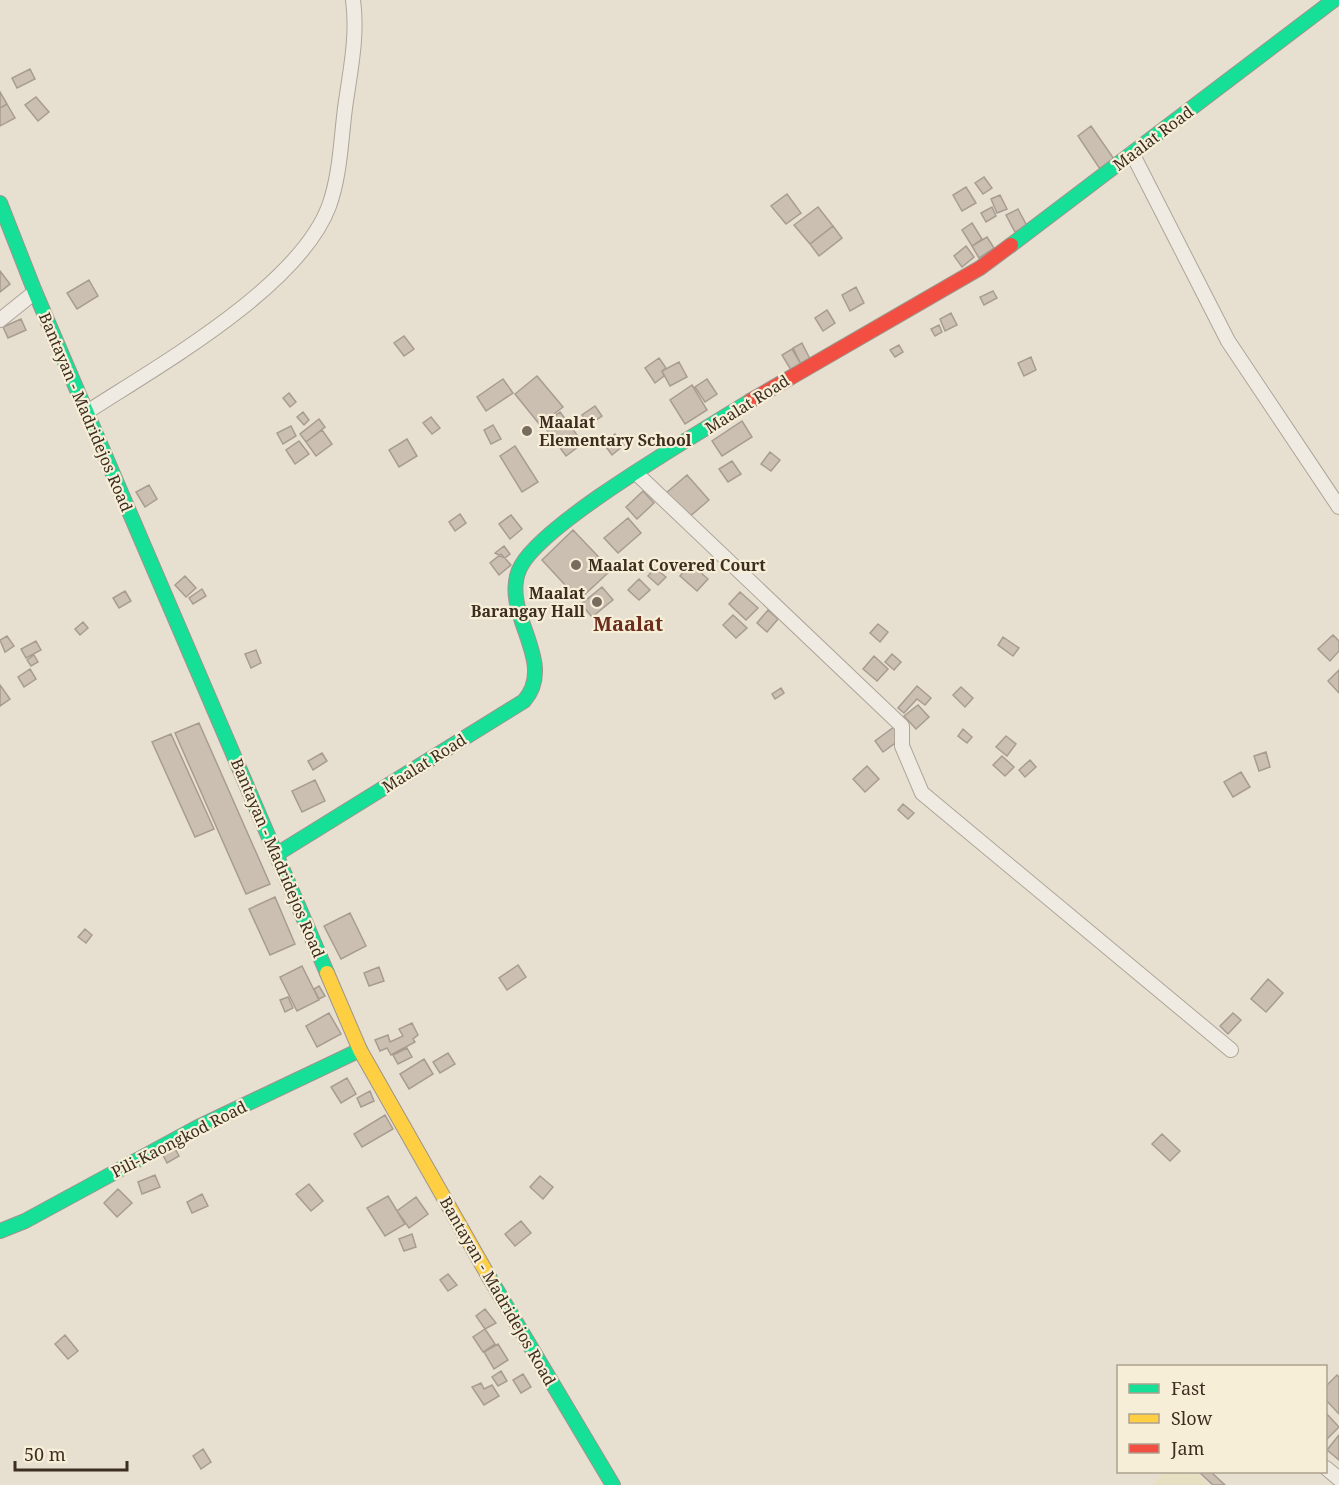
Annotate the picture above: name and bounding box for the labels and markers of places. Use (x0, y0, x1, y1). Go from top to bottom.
place label: Maalat Elementary School (539, 411, 692, 451)
marker: Maalat Elementary School (520, 424, 534, 438)
place label: Maalat Covered Court (588, 554, 766, 576)
marker: Maalat Covered Court (569, 558, 583, 572)
place label: Maalat Barangay Hall (471, 582, 586, 622)
marker: Maalat Barangay Hall (590, 595, 604, 609)

